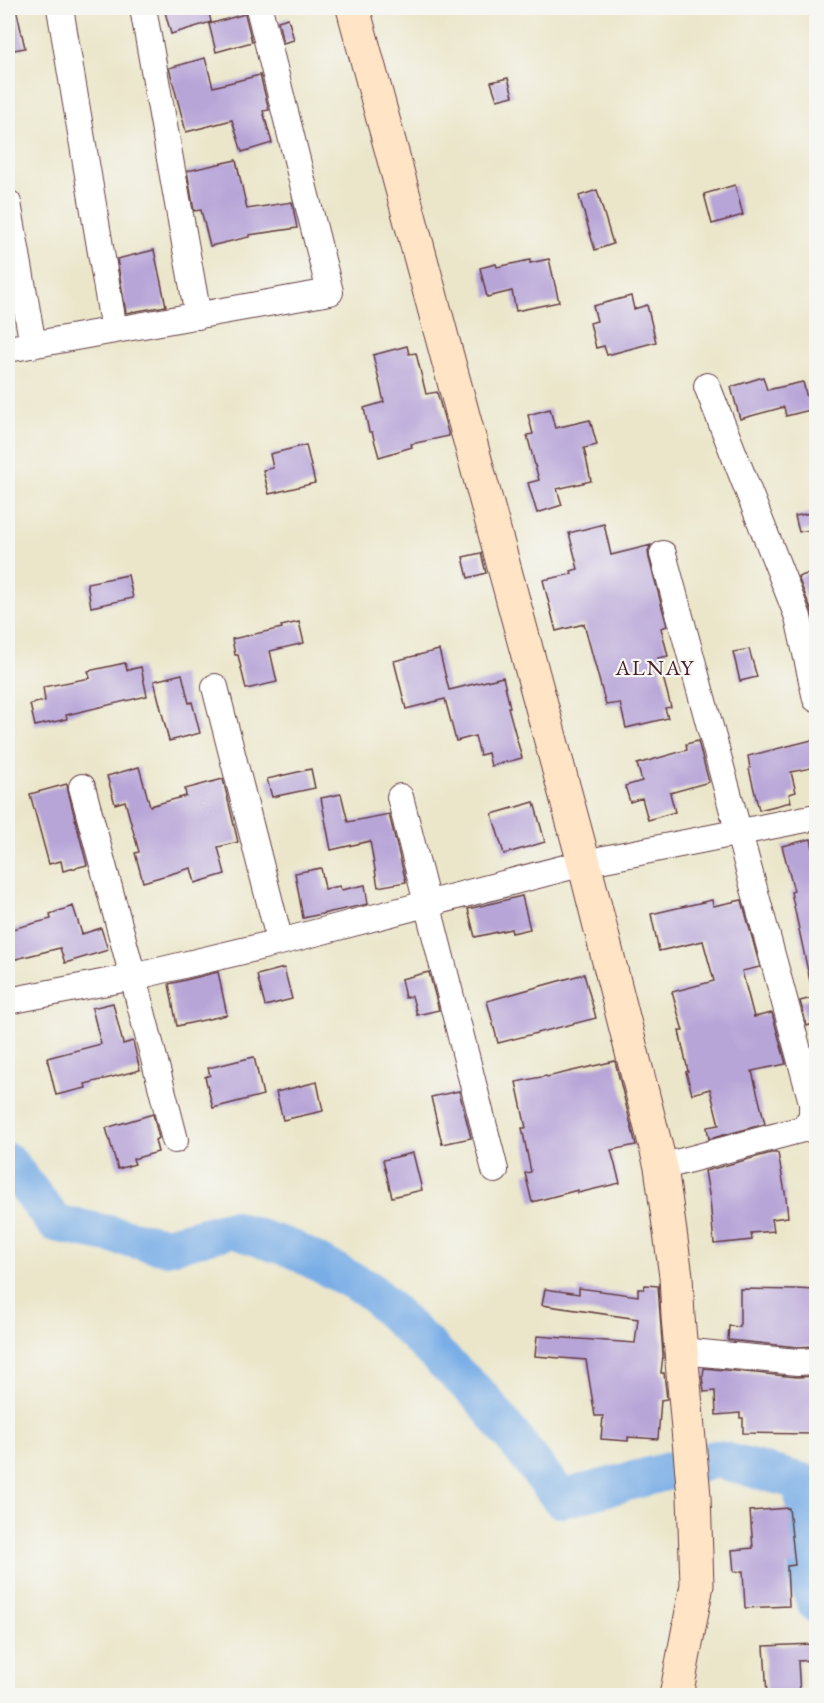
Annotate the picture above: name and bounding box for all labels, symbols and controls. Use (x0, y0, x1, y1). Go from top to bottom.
district label: ALNAY (614, 653, 695, 682)

